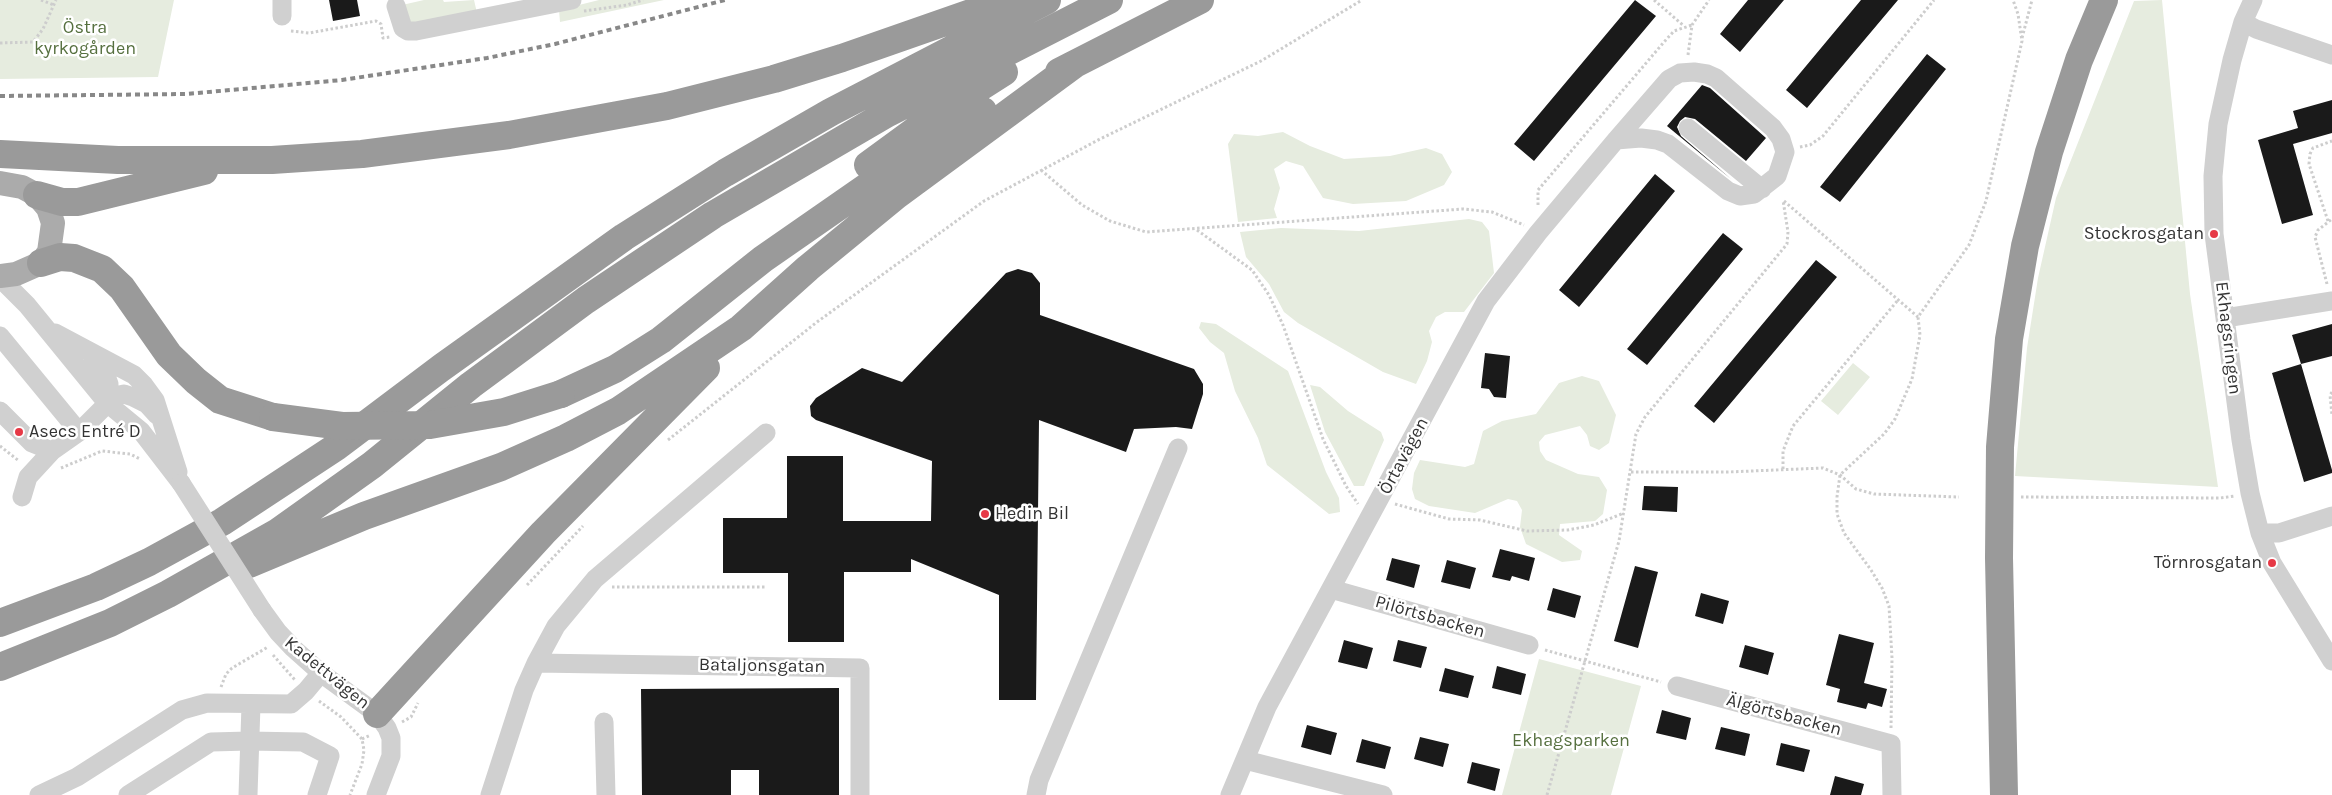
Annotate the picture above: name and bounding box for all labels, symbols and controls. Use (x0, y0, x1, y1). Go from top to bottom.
park label: Östra kyrkogården (34, 17, 136, 59)
place label: Stockrosgatan (2084, 223, 2204, 245)
marker: Stockrosgatan (2208, 228, 2220, 240)
street label: Ekhagsringen (2210, 280, 2246, 396)
street label: Örtavägen (1375, 414, 1433, 498)
place label: Asecs Entré D (29, 421, 141, 443)
marker: Asecs Entré D (13, 426, 25, 438)
place label: Hedin Bil (995, 503, 1069, 525)
marker: Hedin Bil (979, 508, 991, 520)
place label: Törnrosgatan (2154, 552, 2262, 574)
marker: Törnrosgatan (2266, 557, 2278, 569)
street label: Pilörtsbacken (1373, 591, 1487, 643)
street label: Kadettvägen (280, 632, 374, 714)
street label: Bataljonsgatan (699, 654, 825, 678)
street label: Älgörtsbacken (1724, 689, 1844, 741)
park label: Ekhagsparken (1512, 730, 1630, 752)

